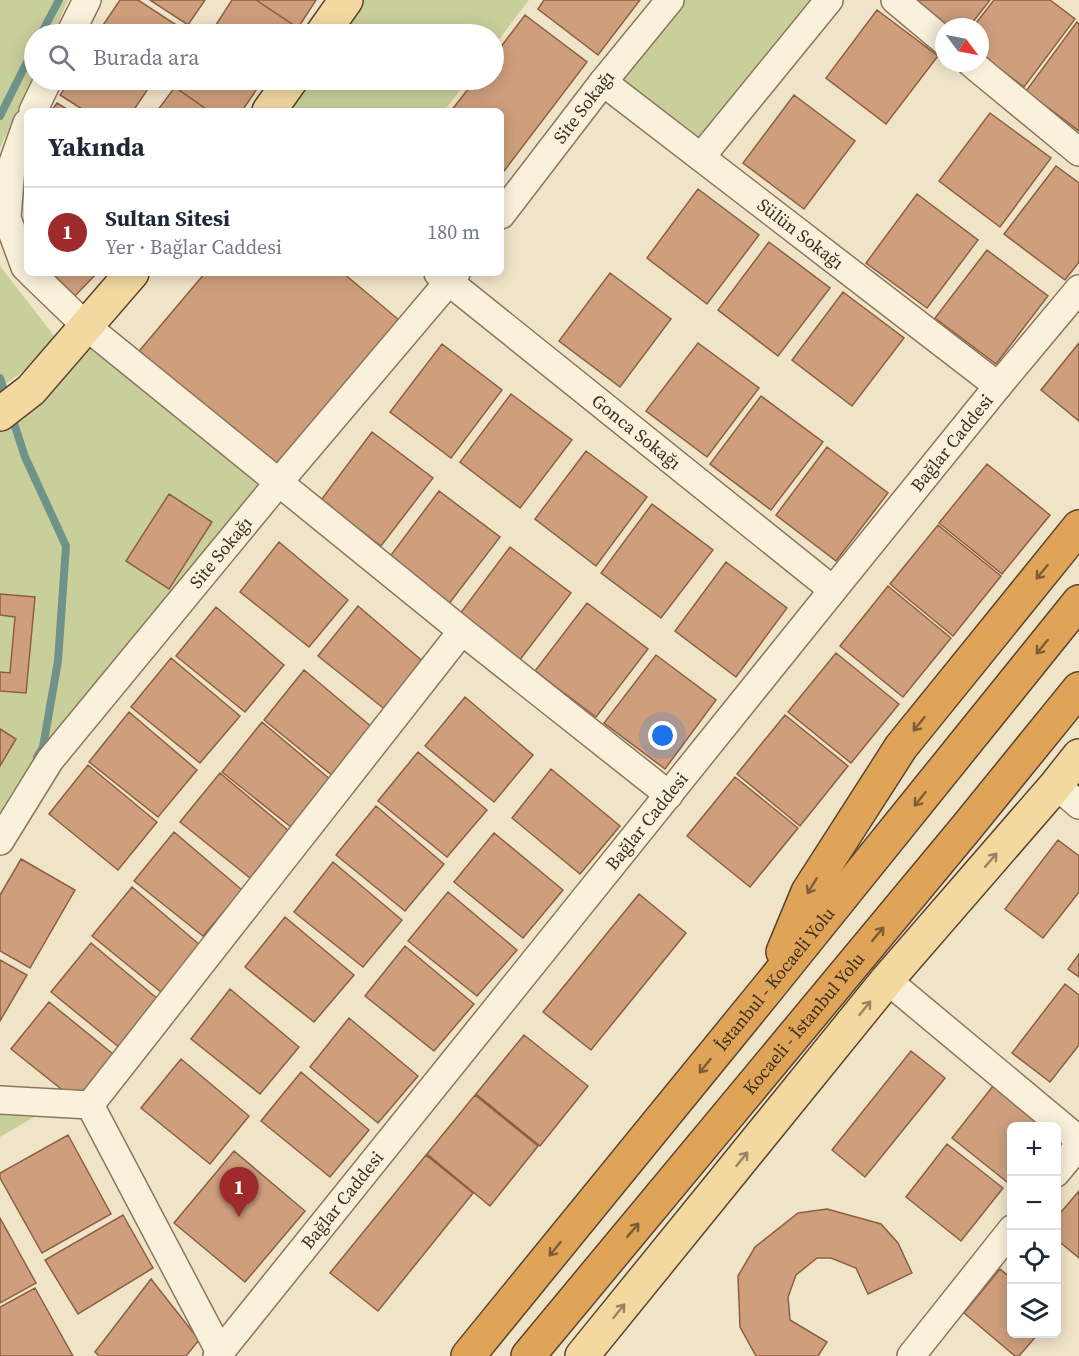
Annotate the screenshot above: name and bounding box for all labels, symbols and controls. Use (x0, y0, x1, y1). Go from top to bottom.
north arrow (935, 18, 989, 72)
search box (24, 24, 504, 90)
icon: search (45, 41, 78, 74)
text: Burada ara (93, 42, 199, 72)
street label: Site Sokağı (547, 65, 620, 149)
text: Yakında (48, 129, 145, 165)
street label: Sülün Sokağı (752, 192, 849, 275)
text: Sultan Sitesi (105, 203, 230, 233)
text: 1 (62, 218, 73, 246)
text: 180 m (427, 218, 480, 246)
text: Yer · Bağlar Caddesi (105, 233, 282, 261)
street label: Gonca Sokağı (587, 388, 686, 475)
street label: Bağlar Caddesi (904, 389, 999, 497)
street label: Site Sokağı (183, 511, 258, 593)
one-way arrow (1036, 564, 1049, 580)
one-way arrow (1036, 639, 1049, 655)
one-way arrow (913, 715, 926, 731)
your location (648, 721, 677, 750)
street label: Bağlar Caddesi (600, 767, 694, 875)
one-way arrow (914, 791, 927, 807)
one-way arrow (984, 853, 998, 868)
one-way arrow (806, 877, 818, 894)
street label: İstanbul - Kocaeli Yolu (709, 902, 840, 1056)
one-way arrow (871, 926, 884, 942)
street label: Kocaeli - İstanbul Yolu (737, 947, 870, 1100)
one-way arrow (858, 1000, 871, 1016)
one-way arrow (699, 1057, 712, 1073)
map controls (1007, 1122, 1061, 1338)
button: + (1007, 1122, 1061, 1176)
street label: Bağlar Caddesi (295, 1146, 389, 1254)
one-way arrow (735, 1151, 748, 1167)
pin: 1 (220, 1168, 258, 1217)
button: − (1007, 1176, 1061, 1230)
one-way arrow (626, 1222, 639, 1238)
button: locate (1007, 1230, 1061, 1284)
one-way arrow (548, 1241, 562, 1256)
button: layers (1007, 1284, 1061, 1338)
one-way arrow (612, 1303, 625, 1319)

